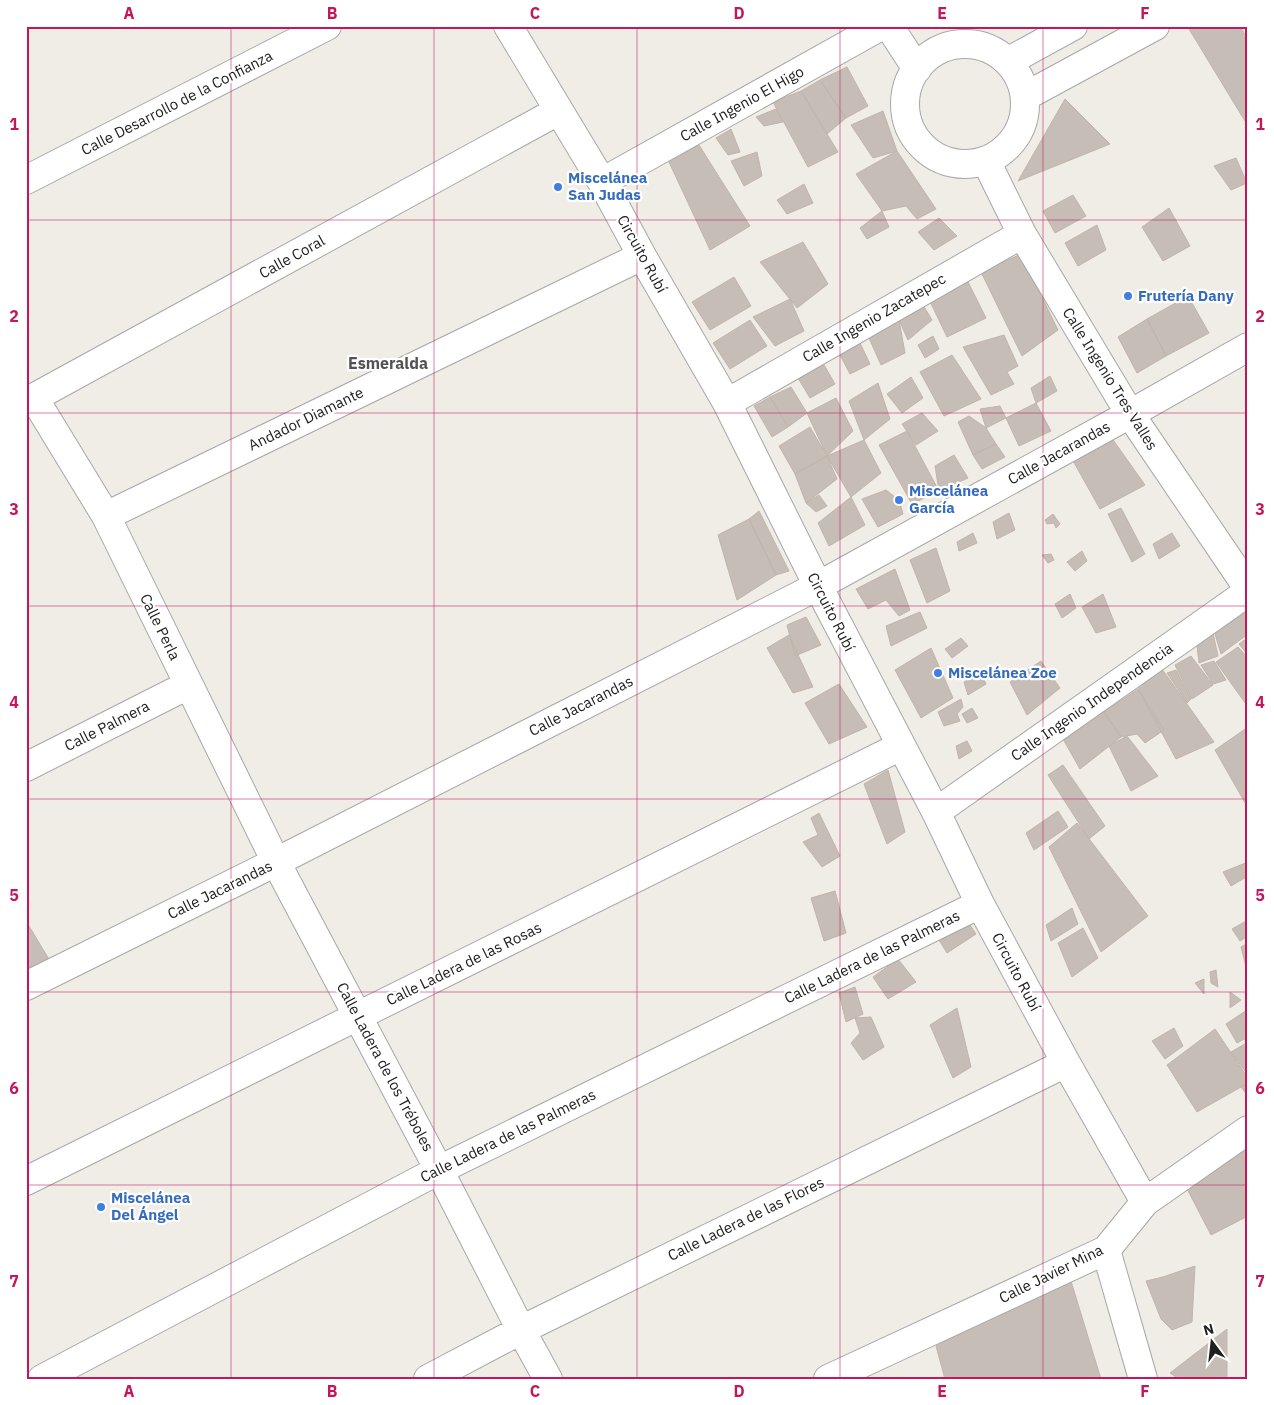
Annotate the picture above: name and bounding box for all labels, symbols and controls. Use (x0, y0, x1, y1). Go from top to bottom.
text: A (124, 3, 135, 23)
text: B (327, 3, 338, 23)
text: C (530, 3, 540, 23)
text: D (733, 3, 745, 23)
text: E (937, 3, 947, 23)
text: F (1140, 3, 1150, 23)
street label: Calle Desarrollo de la Confianza (78, 46, 276, 159)
street label: Calle Ingenio El Higo (676, 62, 807, 146)
text: 1 (9, 114, 19, 134)
text: 1 (1255, 114, 1265, 134)
place label: Miscelánea San Judas (568, 168, 648, 204)
marker: Miscelánea San Judas (552, 181, 564, 193)
street label: Circuito Rubí (613, 212, 672, 296)
street label: Calle Coral (255, 231, 328, 282)
street label: Calle Ingenio Zacatepec (799, 269, 949, 366)
place label: Frutería Dany (1138, 286, 1234, 305)
marker: Frutería Dany (1122, 290, 1134, 302)
street label: Calle Ingenio Tres Valles (1059, 304, 1162, 454)
text: 2 (9, 306, 19, 326)
text: 2 (1255, 306, 1265, 326)
district label: Esmeralda (348, 353, 428, 373)
street label: Andador Diamante (245, 382, 367, 455)
street label: Calle Jacarandas (1004, 417, 1113, 489)
place label: Miscelánea García (909, 481, 989, 517)
marker: Miscelánea García (893, 494, 905, 506)
text: 3 (9, 499, 19, 519)
text: 3 (1255, 499, 1265, 519)
street label: Circuito Rubí (803, 569, 860, 655)
street label: Calle Perla (136, 590, 185, 663)
street label: Calle Ingenio Independencia (1007, 638, 1176, 765)
place label: Miscelánea Zoe (948, 663, 1057, 682)
marker: Miscelánea Zoe (932, 667, 944, 679)
street label: Calle Jacarandas (525, 671, 636, 740)
text: 4 (9, 692, 19, 712)
text: 4 (1255, 692, 1265, 712)
street label: Calle Palmera (61, 696, 153, 755)
street label: Calle Jacarandas (164, 856, 275, 923)
text: 5 (9, 885, 19, 905)
text: 5 (1255, 885, 1265, 905)
street label: Calle Ladera de las Palmeras (781, 906, 963, 1007)
street label: Calle Ladera de las Rosas (383, 918, 545, 1009)
street label: Circuito Rubí (988, 929, 1045, 1014)
street label: Calle Ladera de los Tréboles (333, 979, 438, 1155)
text: 6 (9, 1078, 19, 1098)
text: 6 (1255, 1078, 1265, 1098)
street label: Calle Ladera de las Palmeras (417, 1085, 599, 1186)
street label: Calle Ladera de las Flores (664, 1172, 827, 1265)
place label: Miscelánea Del Ángel (111, 1188, 191, 1224)
marker: Miscelánea Del Ángel (95, 1201, 107, 1213)
street label: Calle Javier Mina (996, 1240, 1106, 1307)
text: 7 (9, 1271, 19, 1291)
text: 7 (1255, 1271, 1265, 1291)
north arrow (1186, 1318, 1236, 1368)
text: N (1201, 1319, 1216, 1339)
text: A (124, 1381, 135, 1401)
text: B (327, 1381, 338, 1401)
text: C (530, 1381, 540, 1401)
text: D (733, 1381, 745, 1401)
text: E (937, 1381, 947, 1401)
text: F (1140, 1381, 1150, 1401)

